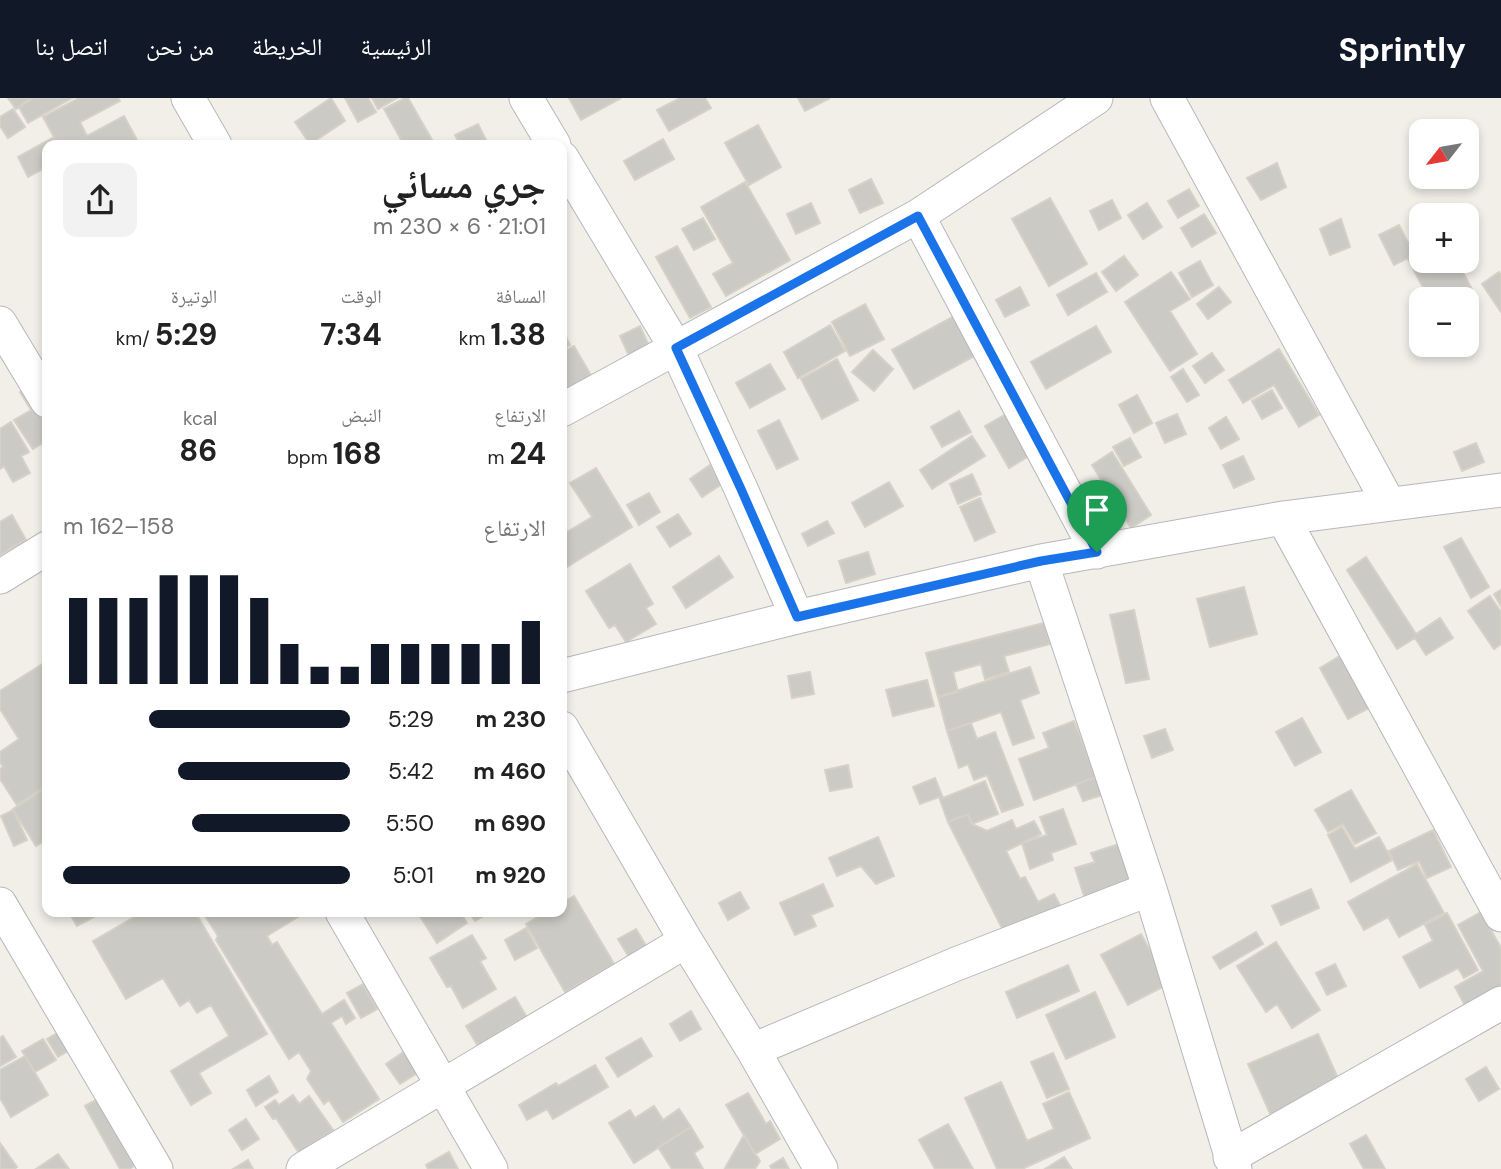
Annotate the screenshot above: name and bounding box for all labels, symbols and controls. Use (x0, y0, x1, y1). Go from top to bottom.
text: Sprintly (1339, 28, 1466, 71)
text: اتصل بنا (35, 31, 108, 62)
text: من نحن (146, 31, 214, 62)
text: الخريطة (252, 31, 323, 62)
text: الرئيسية (361, 31, 432, 62)
north arrow (1409, 119, 1479, 189)
map controls (1409, 119, 1479, 357)
text: جري مسائي (381, 160, 546, 210)
button: share (63, 163, 137, 237)
button: + (1409, 203, 1479, 273)
text: 21:01 · 6 × 230 m (373, 211, 546, 241)
text: الوتيرة (171, 284, 217, 309)
text: الوقت (341, 284, 382, 309)
text: المسافة (496, 284, 546, 309)
button: − (1409, 287, 1479, 357)
text: 5:29 (155, 315, 217, 354)
text: 7:34 (320, 315, 382, 354)
text: 1.38 (490, 315, 546, 354)
text: /km (116, 326, 155, 351)
text: km (459, 326, 490, 351)
text: النبض (341, 403, 382, 428)
text: الارتفاع (494, 403, 546, 428)
text: kcal (183, 406, 217, 431)
text: 86 (179, 431, 217, 470)
text: 168 (333, 434, 382, 473)
text: 24 (509, 434, 546, 473)
text: bpm (287, 445, 333, 470)
text: m (487, 445, 509, 470)
pin (1067, 480, 1127, 552)
icon: arrive (1078, 491, 1116, 529)
text: 158–162 m (63, 511, 175, 541)
text: الارتفاع (483, 513, 546, 543)
text: 5:29 (388, 704, 434, 734)
text: 230 m (476, 704, 546, 734)
text: 5:42 (388, 756, 434, 786)
text: 460 m (473, 756, 546, 786)
text: 5:50 (386, 808, 434, 838)
text: 690 m (474, 808, 546, 838)
text: 5:01 (392, 860, 434, 890)
text: 920 m (475, 860, 546, 890)

